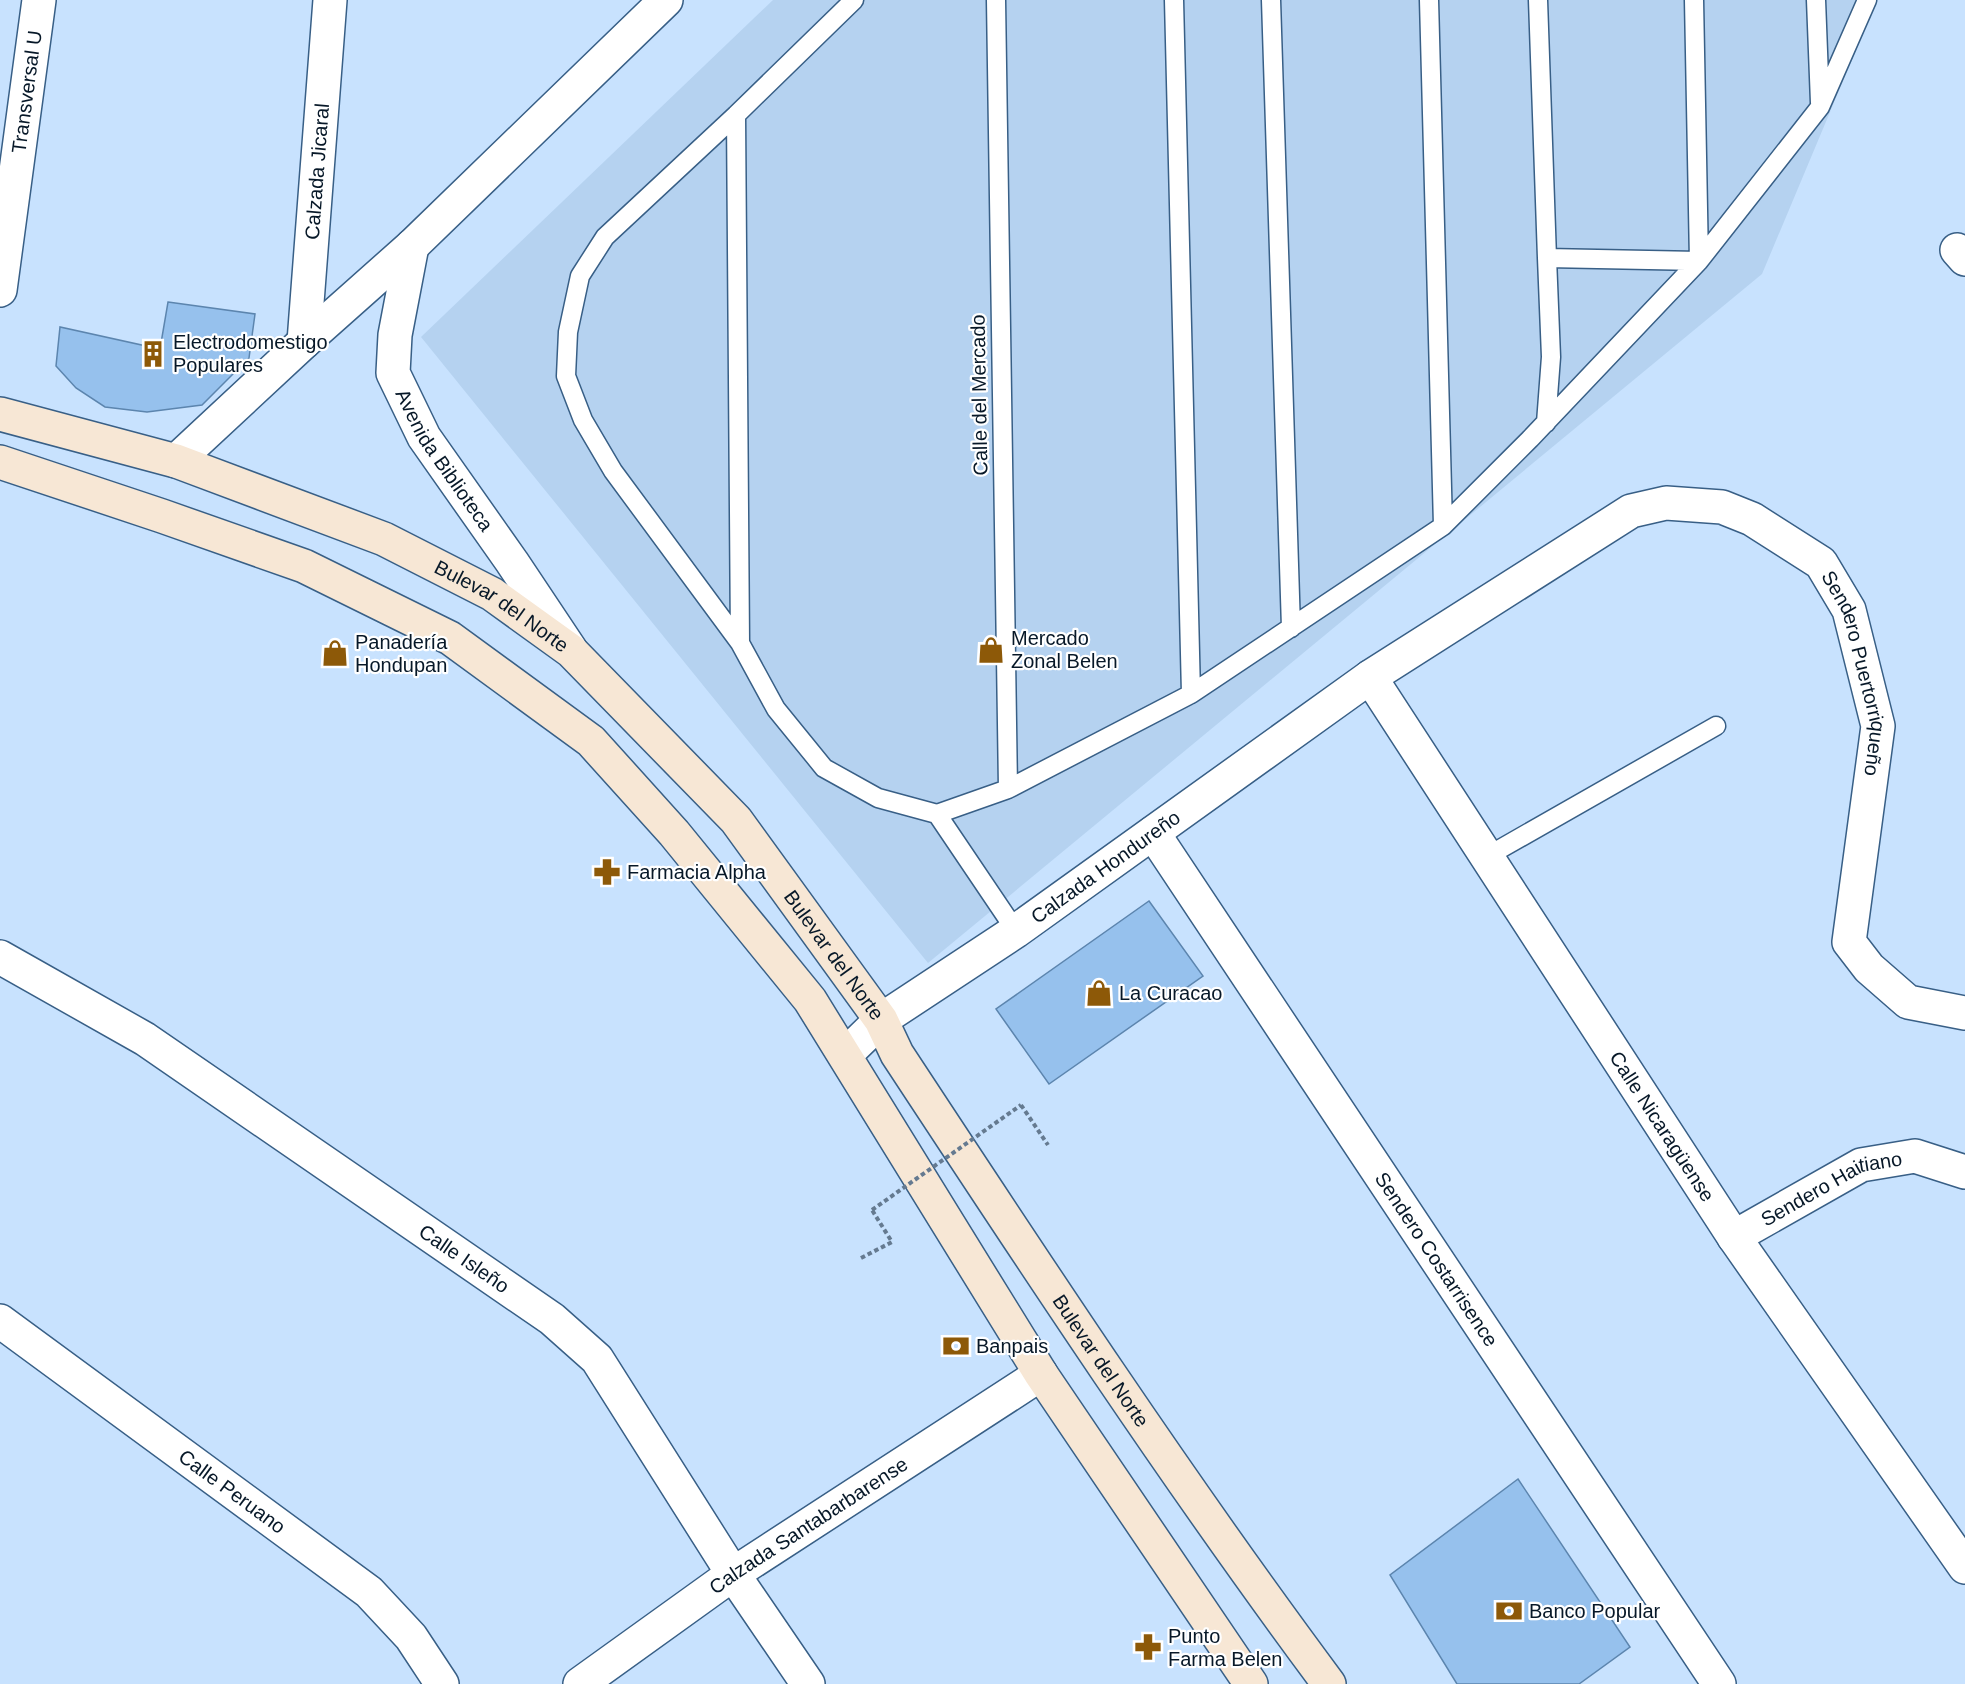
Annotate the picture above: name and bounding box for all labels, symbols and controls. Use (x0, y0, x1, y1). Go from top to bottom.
street label: Transversal U (8, 29, 46, 155)
street label: Calzada Jicaral (301, 102, 333, 241)
street label: Calle del Mercado (967, 314, 991, 476)
place label: Electrodomestigo Populares (173, 331, 328, 376)
building icon: Electrodomestigo Populares (138, 339, 168, 369)
street label: Avenida Biblioteca (391, 385, 498, 536)
street label: Bulevar del Norte (431, 556, 573, 657)
street label: Sendero Puertorriqueño (1817, 567, 1890, 777)
place label: Mercado Zonal Belen (1011, 627, 1118, 672)
place label: Panadería Hondupan (355, 631, 448, 676)
shop icon: Mercado Zonal Belen (976, 635, 1006, 665)
shop icon: Panadería Hondupan (320, 638, 350, 668)
street label: Calzada Hondureño (1027, 806, 1184, 928)
pharmacy icon: Farmacia Alpha (592, 857, 622, 887)
place label: Farmacia Alpha (627, 861, 767, 883)
street label: Bulevar del Norte (780, 886, 888, 1024)
shop icon: La Curacao (1084, 978, 1114, 1008)
place label: La Curacao (1119, 982, 1222, 1004)
street label: Calle Nicaragüense (1605, 1047, 1719, 1206)
street label: Sendero Haitiano (1757, 1147, 1904, 1230)
street label: Sendero Costarrisence (1371, 1168, 1502, 1351)
street label: Calle Isleño (415, 1220, 513, 1297)
street label: Bulevar del Norte (1048, 1291, 1153, 1431)
bank icon: Banpais (941, 1331, 971, 1361)
place label: Banpais (976, 1335, 1048, 1357)
street label: Calle Peruano (175, 1445, 290, 1538)
street label: Calzada Santabarbarense (705, 1453, 912, 1599)
bank icon: Banco Popular (1494, 1596, 1524, 1626)
place label: Banco Popular (1529, 1600, 1661, 1622)
place label: Punto Farma Belen (1168, 1625, 1283, 1670)
pharmacy icon: Punto Farma Belen (1133, 1632, 1163, 1662)

